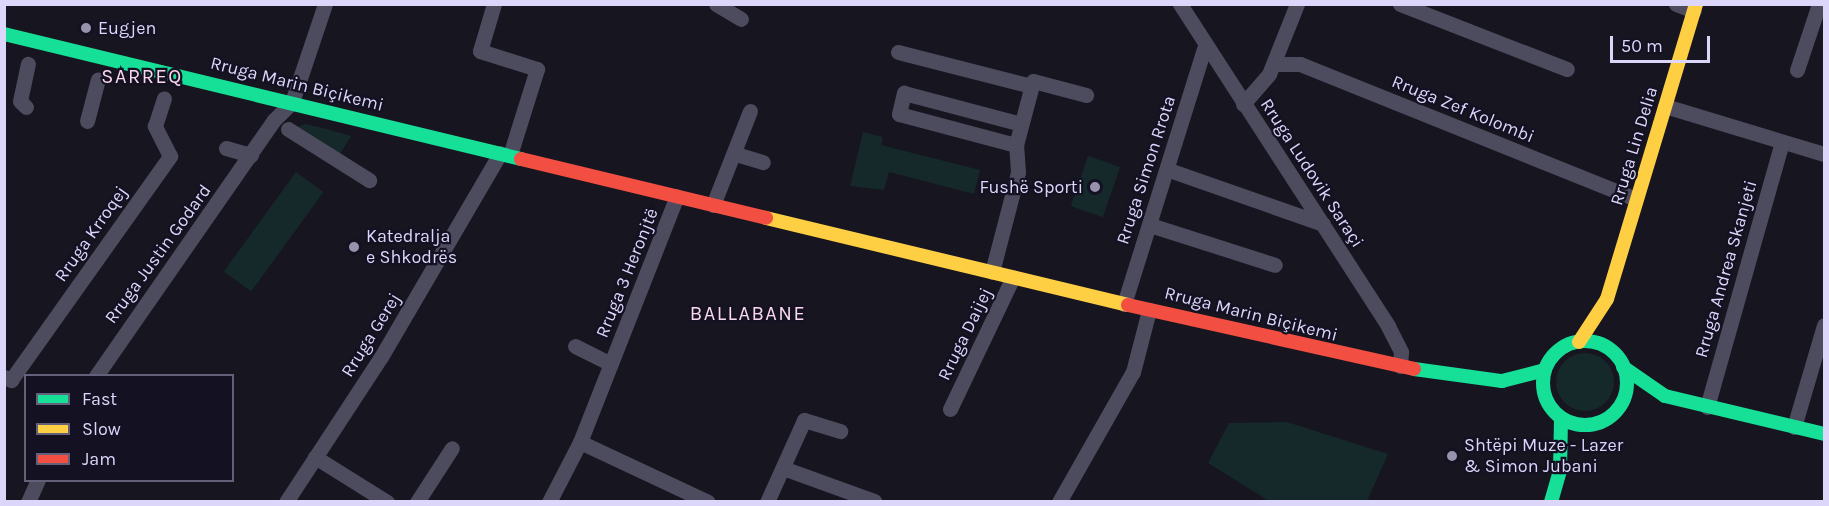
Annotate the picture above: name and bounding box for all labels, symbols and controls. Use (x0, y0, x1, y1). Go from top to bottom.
place label: Eugjen (98, 17, 156, 39)
marker: Eugjen (79, 21, 93, 35)
scale bar (1613, 24, 1714, 62)
text: 50 m (1621, 35, 1663, 57)
street label: Rruga Marin Biçikemi (208, 52, 386, 116)
district label: SARREQ (101, 64, 183, 88)
street label: Rruga Zef Kolombi (1389, 71, 1537, 147)
street label: Rruga Lin Delia (1606, 84, 1662, 208)
street label: Rruga Simon Rrota (1112, 93, 1180, 247)
street label: Rruga Ludovik Saraçi (1256, 94, 1368, 252)
place label: Fushë Sporti (979, 176, 1083, 198)
street label: Rruga Andrea Skanjeti (1690, 178, 1762, 360)
street label: Rruga Justin Godard (100, 180, 216, 328)
marker: Fushë Sporti (1088, 180, 1102, 194)
street label: Rruga Krroqej (50, 182, 132, 286)
street label: Rruga 3 Heronjtë (591, 205, 663, 341)
place label: Katedralja e Shkodrës (366, 226, 457, 268)
marker: Katedralja e Shkodrës (347, 240, 361, 254)
street label: Rruga Marin Biçikemi (1162, 282, 1340, 346)
street label: Rruga Daijej (933, 284, 997, 384)
street label: Rruga Gerej (337, 289, 405, 381)
district label: BALLABANE (690, 301, 806, 325)
legend (24, 374, 234, 482)
text: Fast (82, 388, 117, 410)
text: Slow (82, 418, 121, 440)
place label: Shtëpi Muze - Lazer & Simon Jubani (1464, 435, 1623, 478)
text: Jam (82, 448, 116, 470)
marker: Shtëpi Muze - Lazer & Simon Jubani (1445, 449, 1459, 463)

